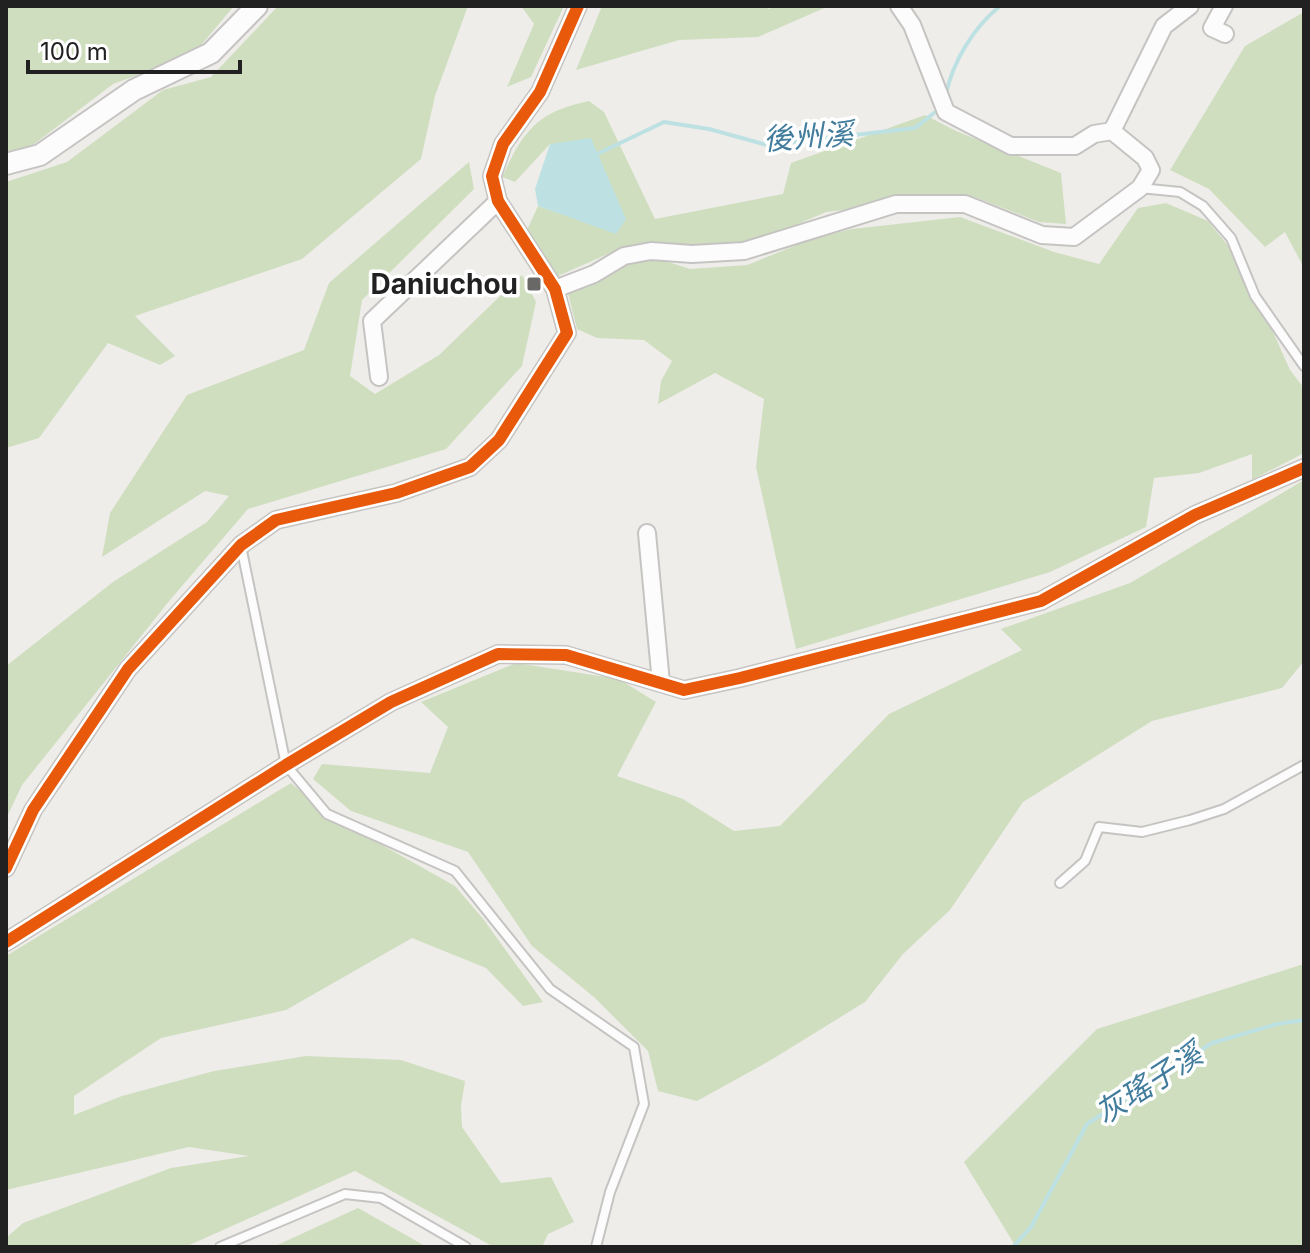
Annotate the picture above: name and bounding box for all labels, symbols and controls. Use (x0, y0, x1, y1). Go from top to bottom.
scale bar (28, 24, 240, 74)
text: 100 m (40, 37, 108, 66)
water label: 後州溪 (762, 115, 858, 157)
place label: Daniuchou (371, 267, 518, 301)
marker: Daniuchou (525, 275, 543, 293)
water label: 灰瑤子溪 (1088, 1033, 1212, 1131)

